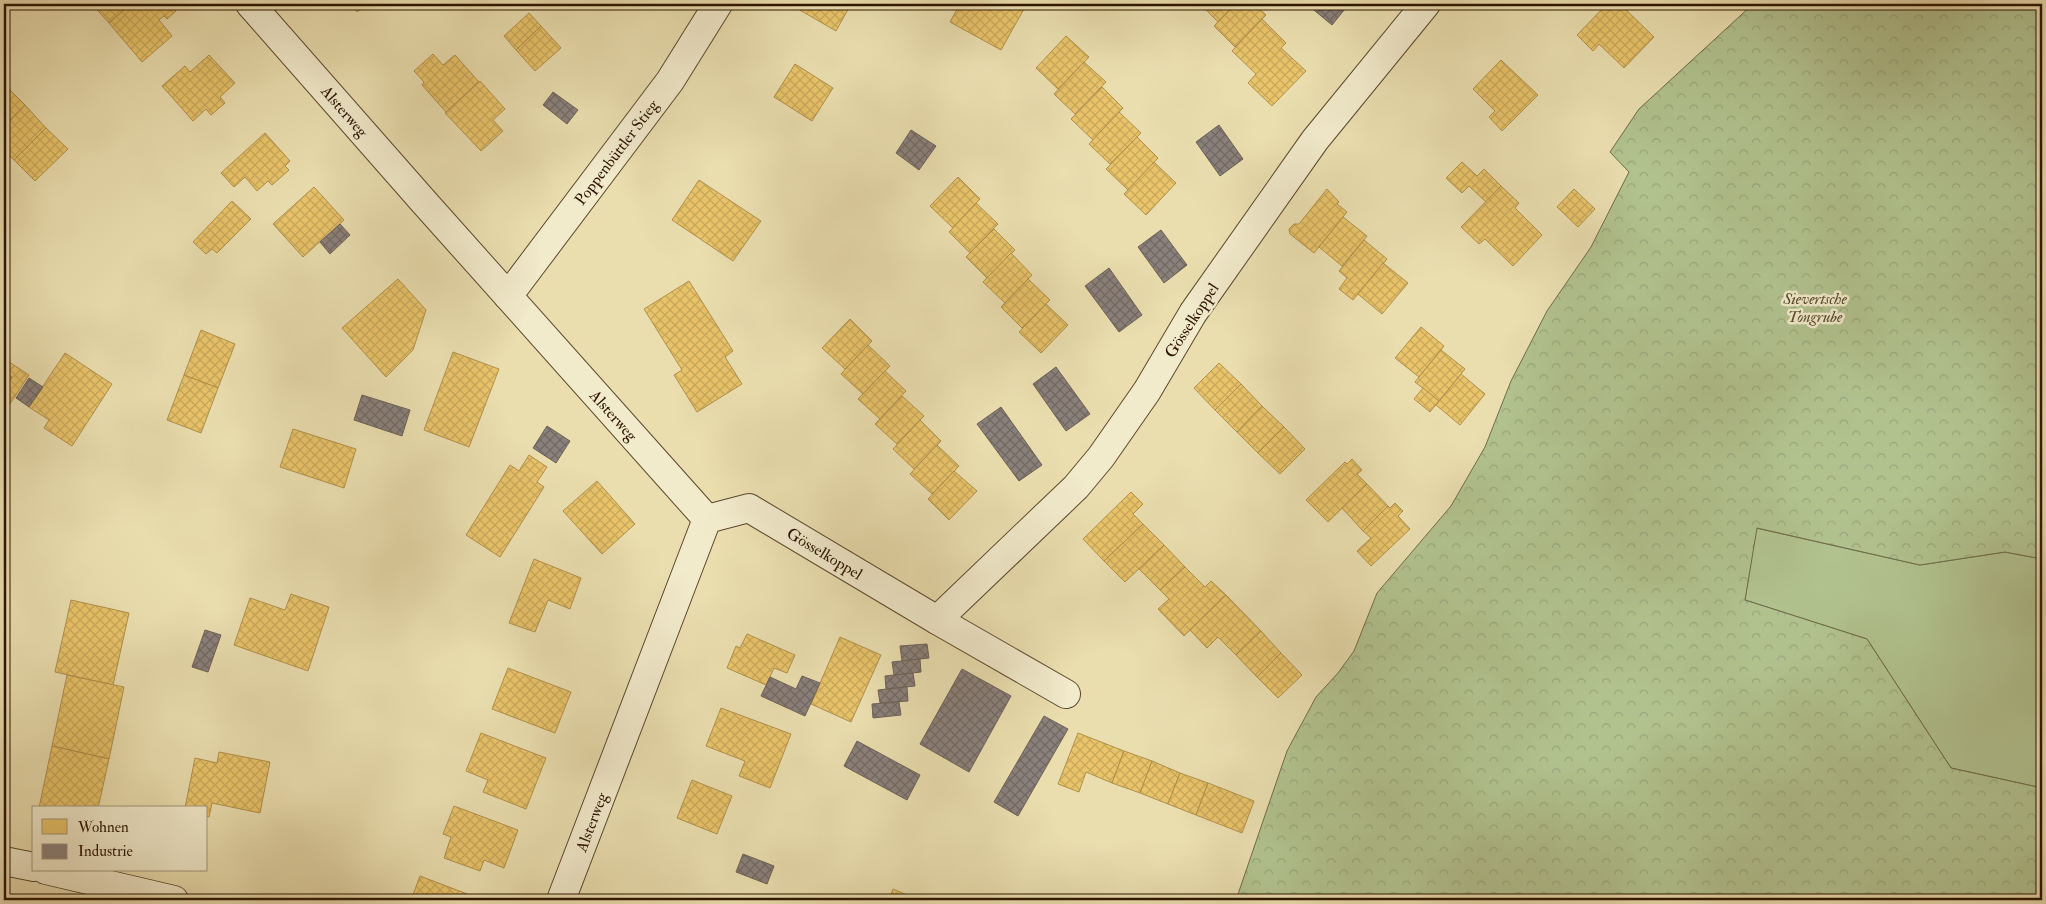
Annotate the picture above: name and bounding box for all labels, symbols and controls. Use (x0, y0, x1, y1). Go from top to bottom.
street label: Alsterweg (316, 81, 373, 142)
street label: Poppenbüttler Stieg (571, 95, 664, 210)
street label: Gösselkoppel (1160, 279, 1224, 362)
park label: Sievertsche Tongrube (1782, 289, 1848, 327)
street label: Alsterweg (584, 385, 642, 446)
street label: Gösselkoppel (782, 523, 866, 585)
street label: Alsterweg (571, 789, 613, 856)
legend (32, 806, 208, 872)
text: Wohnen (77, 818, 129, 837)
text: Industrie (78, 842, 133, 861)

